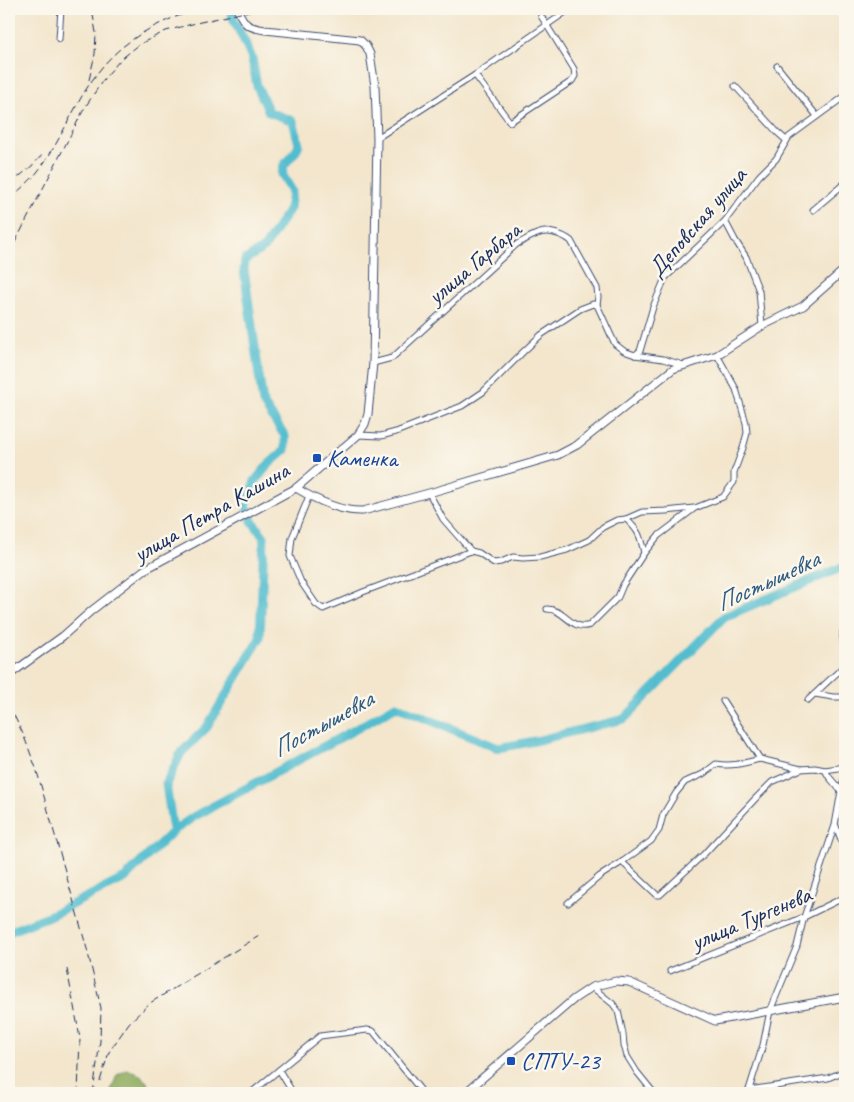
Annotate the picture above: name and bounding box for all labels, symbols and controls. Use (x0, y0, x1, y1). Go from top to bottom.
street label: Деповская улица (641, 160, 754, 283)
street label: улица Гарбара (419, 214, 529, 312)
place label: Каменка (327, 443, 399, 473)
marker: Каменка (311, 452, 323, 464)
street label: улица Петра Кашина (126, 455, 296, 570)
water label: Постышевка (711, 542, 826, 619)
water label: Постышевка (266, 682, 380, 765)
street label: улица Тургенева (684, 879, 817, 958)
place label: СПТУ-23 (521, 1046, 602, 1076)
marker: СПТУ-23 (505, 1055, 517, 1067)

